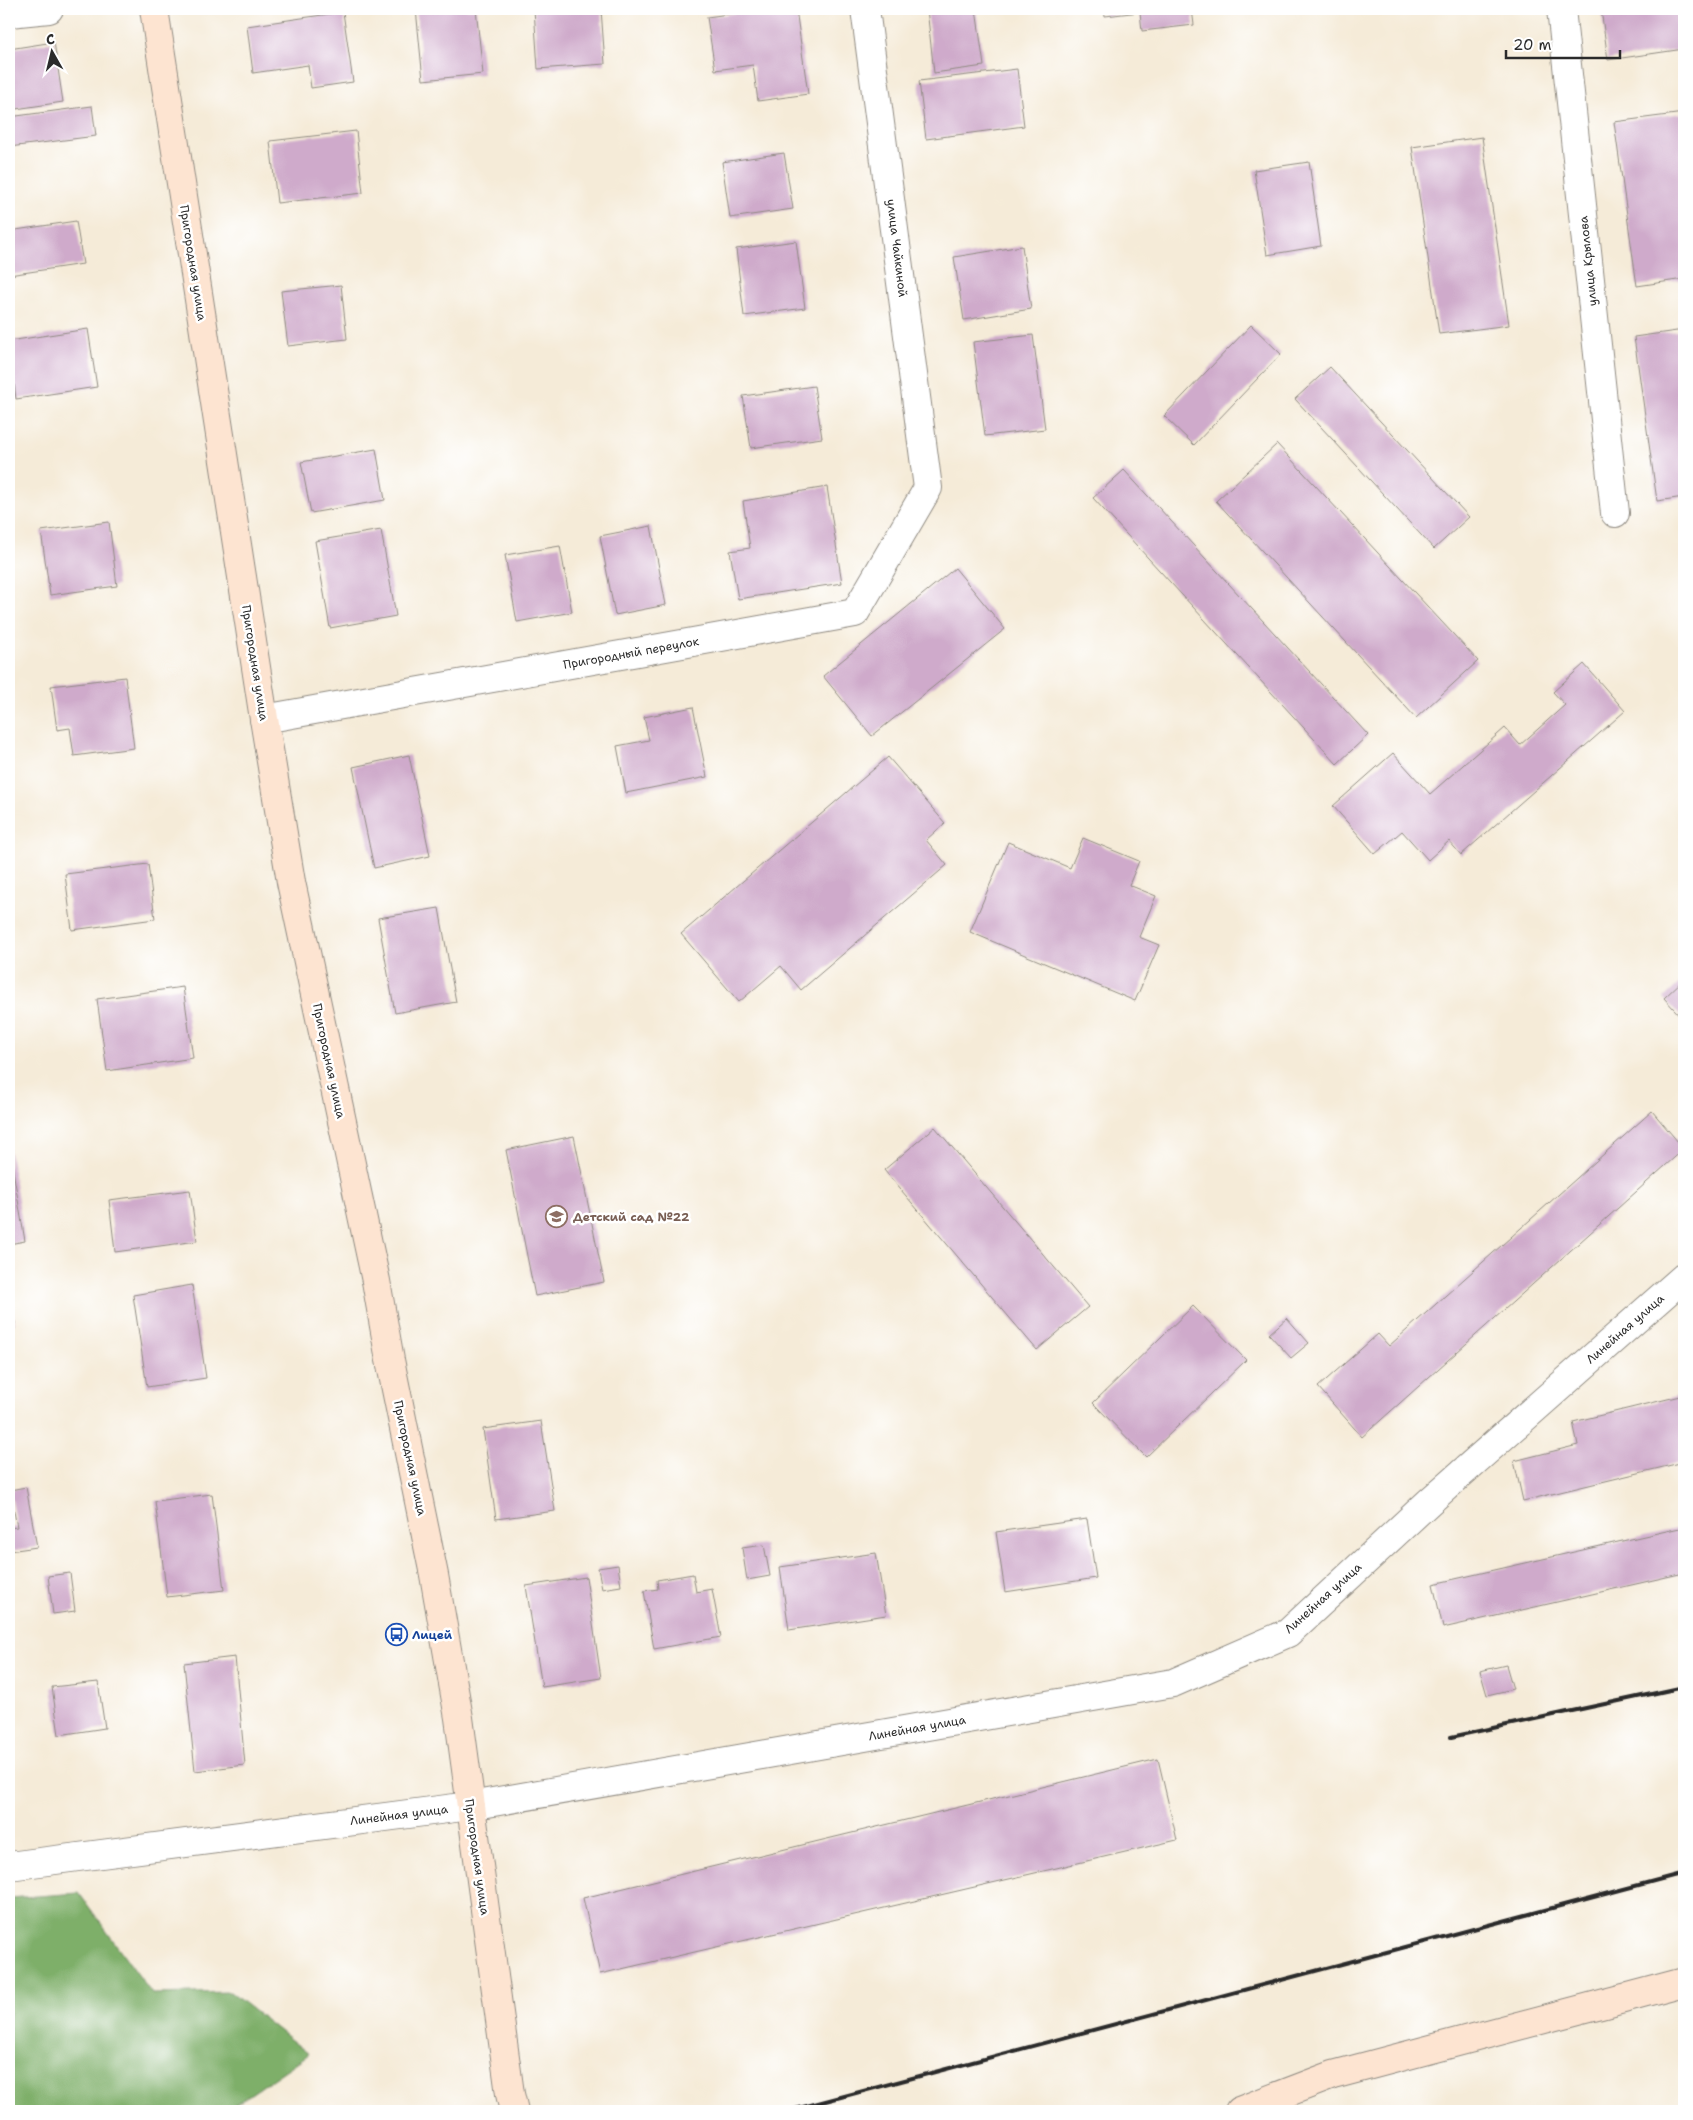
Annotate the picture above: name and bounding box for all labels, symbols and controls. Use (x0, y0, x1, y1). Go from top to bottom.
north arrow (28, 28, 78, 78)
scale bar (1506, 28, 1619, 60)
text: С (45, 30, 56, 49)
text: 20 m (1513, 35, 1552, 55)
street label: улица Чайкиной (883, 198, 911, 298)
street label: Пригородная улица (176, 204, 210, 323)
street label: улица Крылова (1575, 215, 1601, 307)
street label: Пригородная улица (238, 604, 272, 723)
street label: Пригородный переулок (562, 633, 701, 673)
street label: Пригородная улица (309, 1002, 349, 1120)
school or university icon: Детский сад №22 (545, 1205, 569, 1229)
place label: Детский сад №22 (573, 1209, 690, 1225)
street label: Линейная улица (1583, 1290, 1668, 1367)
street label: Пригородная улица (390, 1399, 430, 1517)
street label: Линейная улица (1281, 1559, 1365, 1637)
bus stop icon: Лицей (384, 1623, 408, 1647)
place label: Лицей (412, 1627, 453, 1643)
street label: Линейная улица (867, 1711, 967, 1744)
street label: Пригородная улица (461, 1798, 493, 1917)
street label: Линейная улица (349, 1801, 449, 1829)

